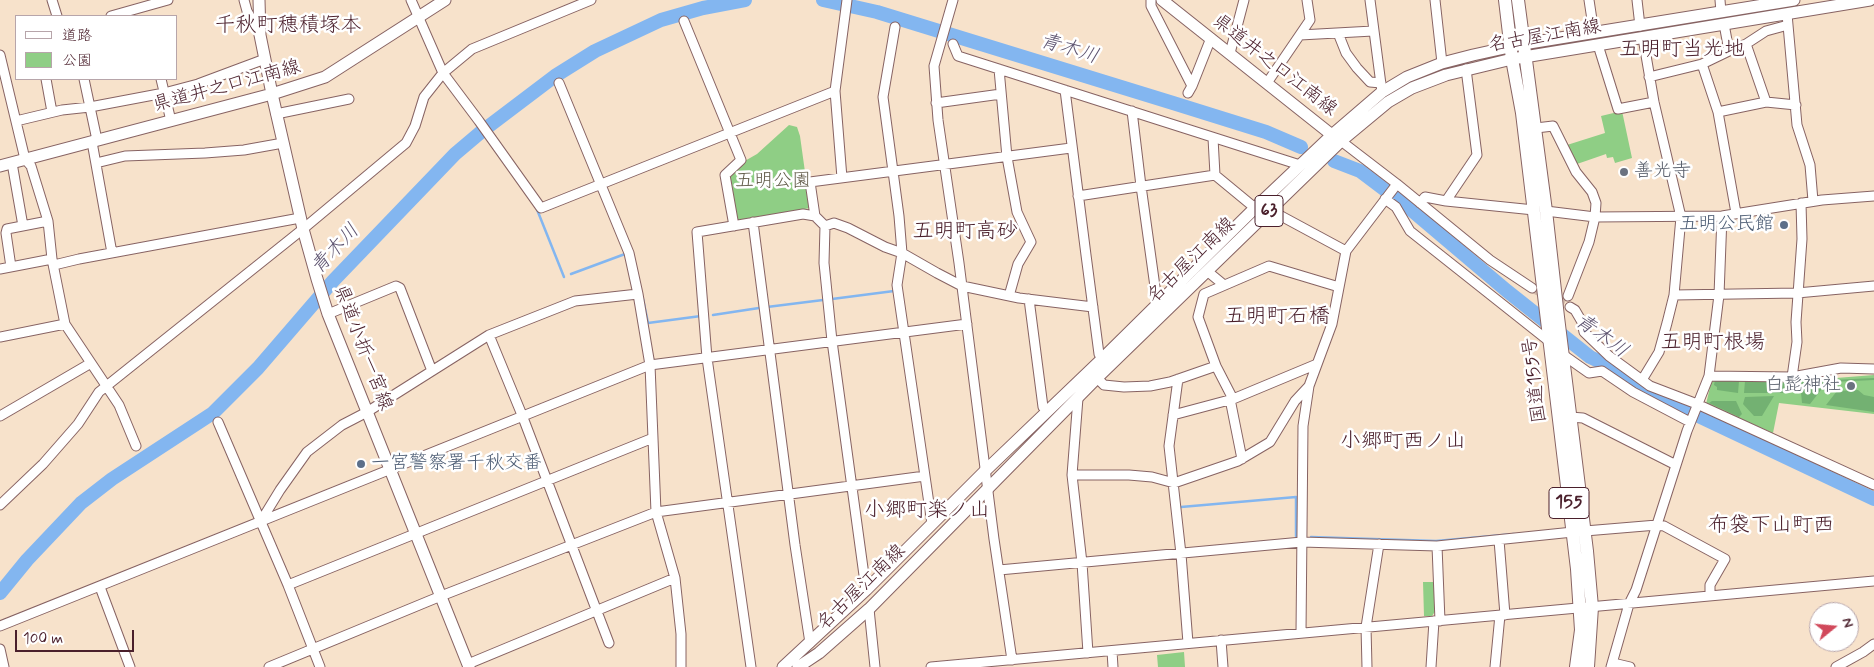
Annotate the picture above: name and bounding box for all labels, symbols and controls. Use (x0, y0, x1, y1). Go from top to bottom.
street label: 県道井之口江南線 (1207, 10, 1341, 122)
district label: 千秋町穂積塚本 (215, 14, 361, 40)
legend (15, 15, 178, 80)
street label: 名古屋江南線 (1487, 16, 1603, 58)
text: 道路 (62, 26, 92, 46)
water label: 青木川 (1037, 30, 1101, 70)
district label: 五明町当光地 (1619, 38, 1745, 64)
text: 公園 (62, 51, 92, 71)
street label: 県道井之口江南線 (151, 56, 303, 118)
place label: 善光寺 (1634, 161, 1691, 183)
marker: 善光寺 (1618, 166, 1630, 178)
park label: 五明公園 (735, 171, 811, 193)
road number: 63 (1255, 196, 1283, 227)
street label: 名古屋江南線 (1143, 213, 1241, 309)
place label: 五明公民館 (1679, 214, 1774, 236)
marker: 五明公民館 (1778, 219, 1790, 231)
water label: 青木川 (307, 220, 365, 280)
district label: 五明町高砂 (913, 220, 1017, 246)
street label: 県道小折一宮線 (328, 282, 396, 414)
district label: 五明町石橋 (1225, 305, 1329, 331)
water label: 青木川 (1570, 310, 1632, 364)
district label: 五明町根場 (1661, 331, 1765, 357)
street label: 国道155号 (1519, 336, 1553, 424)
place label: 白髭神社 (1765, 375, 1841, 397)
marker: 白髭神社 (1845, 380, 1857, 392)
district label: 小郷町西ノ山 (1340, 430, 1466, 456)
place label: 一宮警察署千秋交番 (371, 453, 542, 475)
marker: 一宮警察署千秋交番 (355, 458, 367, 470)
road number: 155 (1549, 488, 1589, 518)
district label: 小郷町楽ノ山 (864, 499, 990, 525)
district label: 布袋下山町西 (1708, 514, 1834, 540)
street label: 名古屋江南線 (813, 540, 911, 636)
north arrow (1809, 602, 1859, 652)
text: N (1837, 616, 1857, 630)
scale bar (18, 620, 136, 652)
text: 100 m (23, 629, 63, 649)

